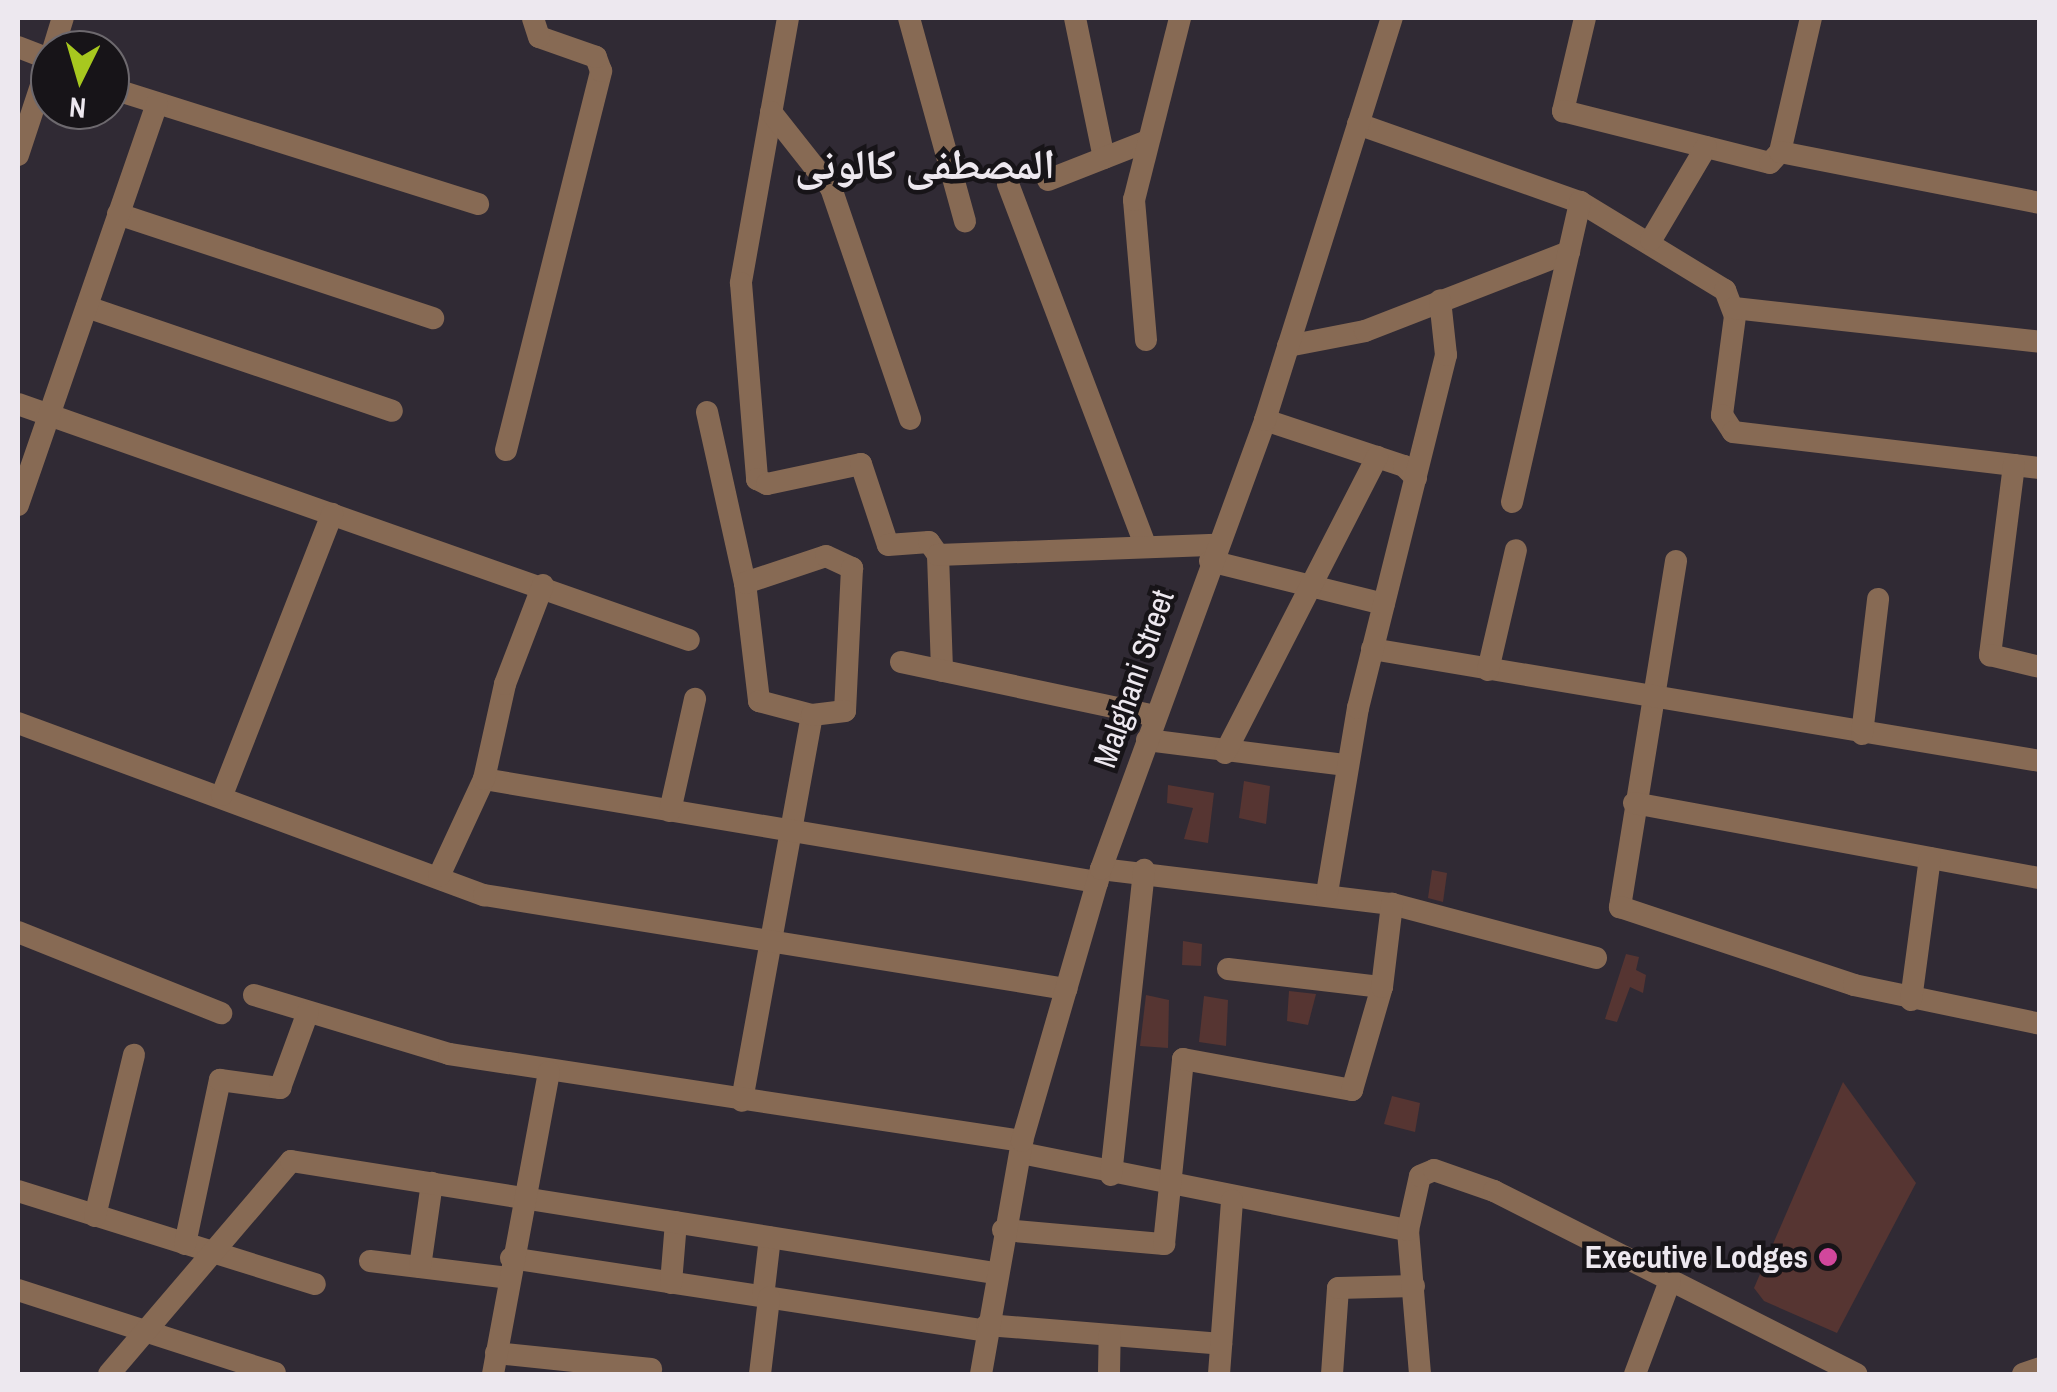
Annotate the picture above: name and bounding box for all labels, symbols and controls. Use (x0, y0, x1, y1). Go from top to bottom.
north arrow (30, 30, 130, 130)
text: N (68, 88, 87, 128)
district label: المصطفی کالونی (795, 139, 1055, 189)
street label: Malghani Street (1086, 585, 1182, 773)
place label: Executive Lodges (1585, 1238, 1808, 1276)
marker: Executive Lodges (1817, 1246, 1839, 1268)

